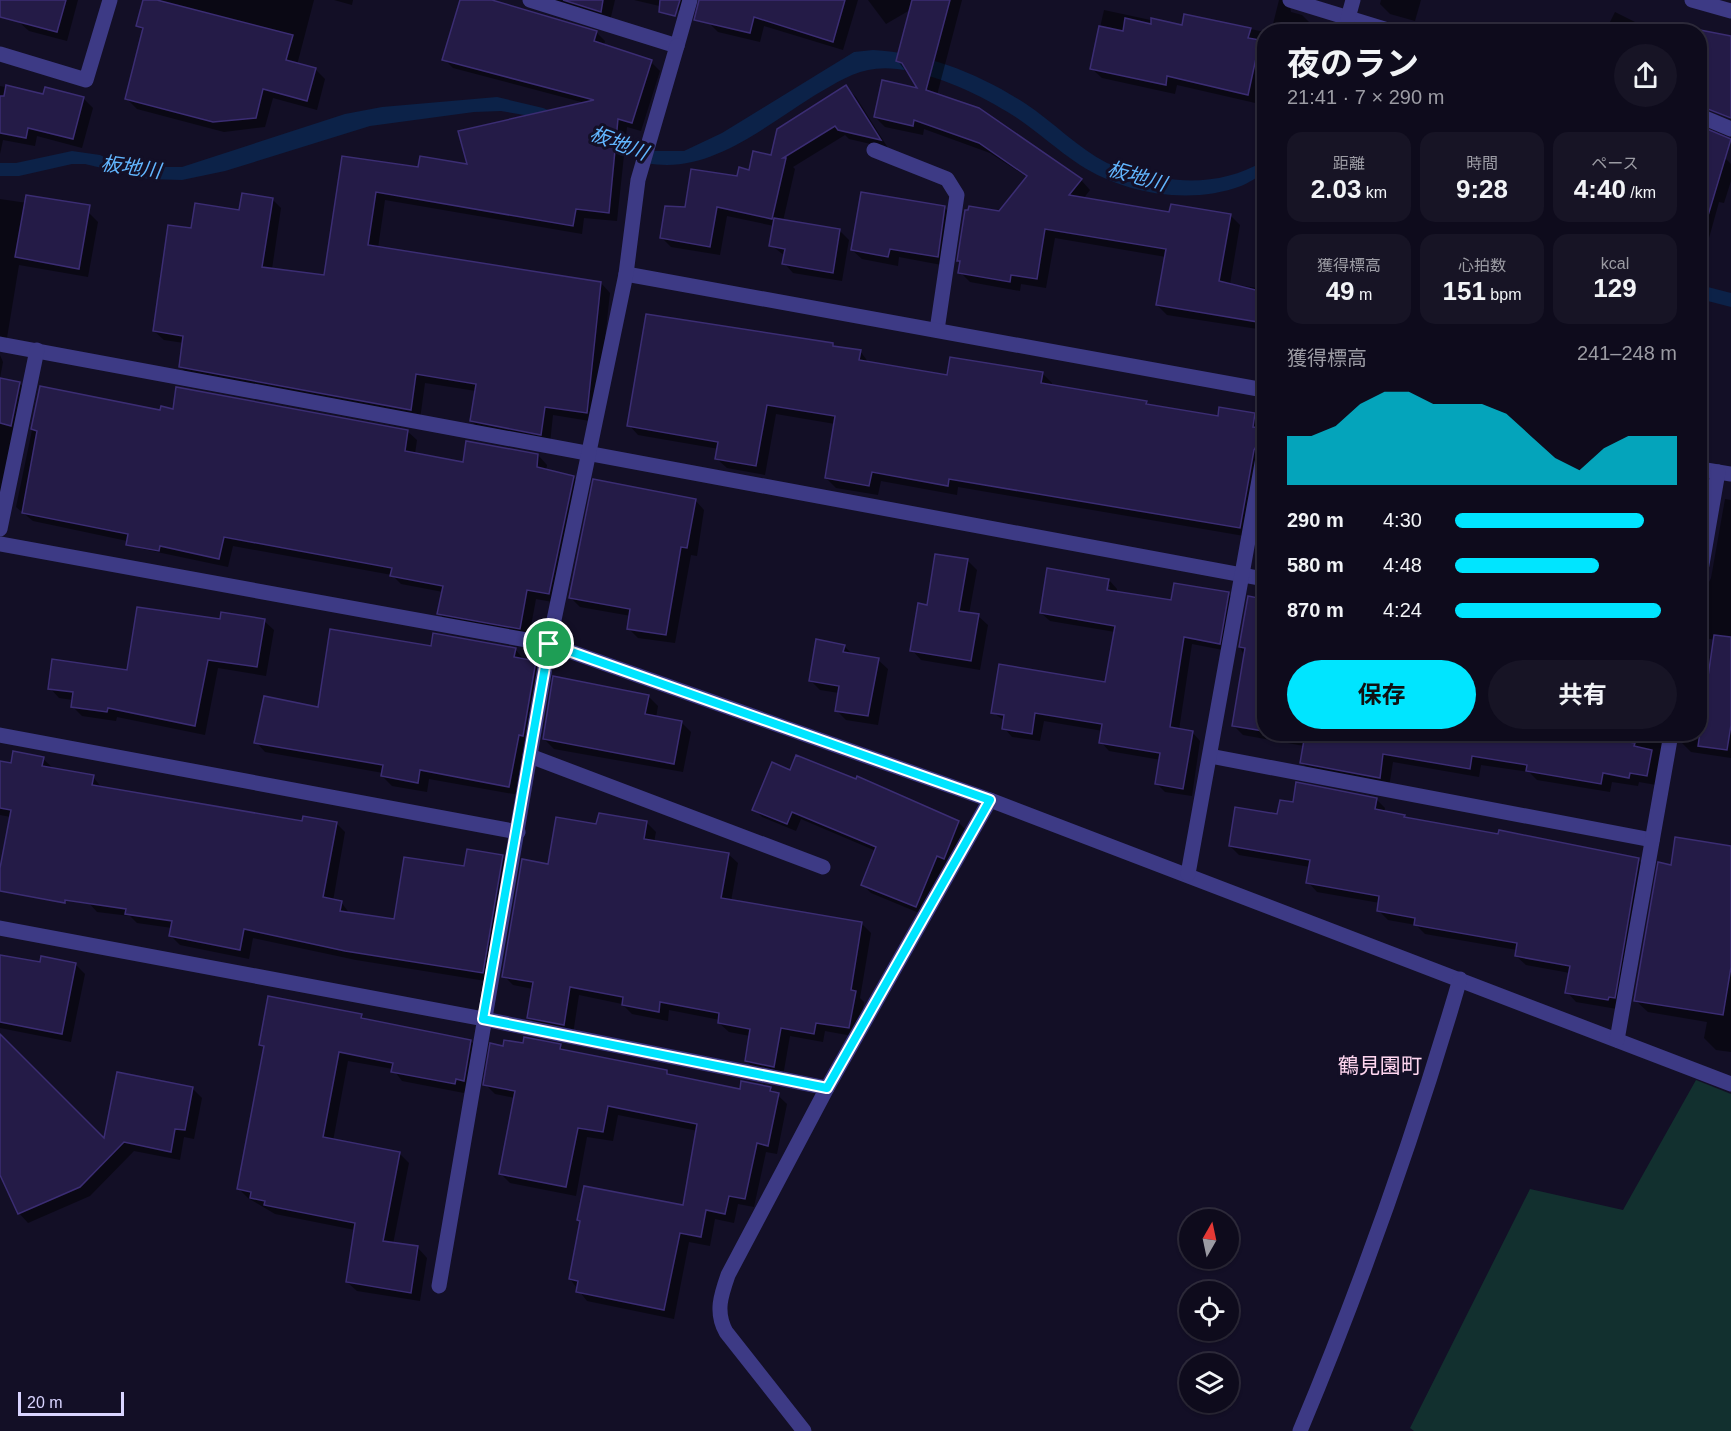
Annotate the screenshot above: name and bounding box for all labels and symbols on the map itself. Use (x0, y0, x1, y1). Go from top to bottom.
water label: 板地川 (587, 122, 653, 165)
water label: 板地川 (100, 152, 164, 182)
water label: 板地川 (1105, 157, 1171, 195)
pin (523, 618, 574, 669)
district label: 鶴見園町 (1338, 1054, 1422, 1077)
north arrow (1179, 1209, 1239, 1269)
scale bar (18, 1389, 124, 1416)

